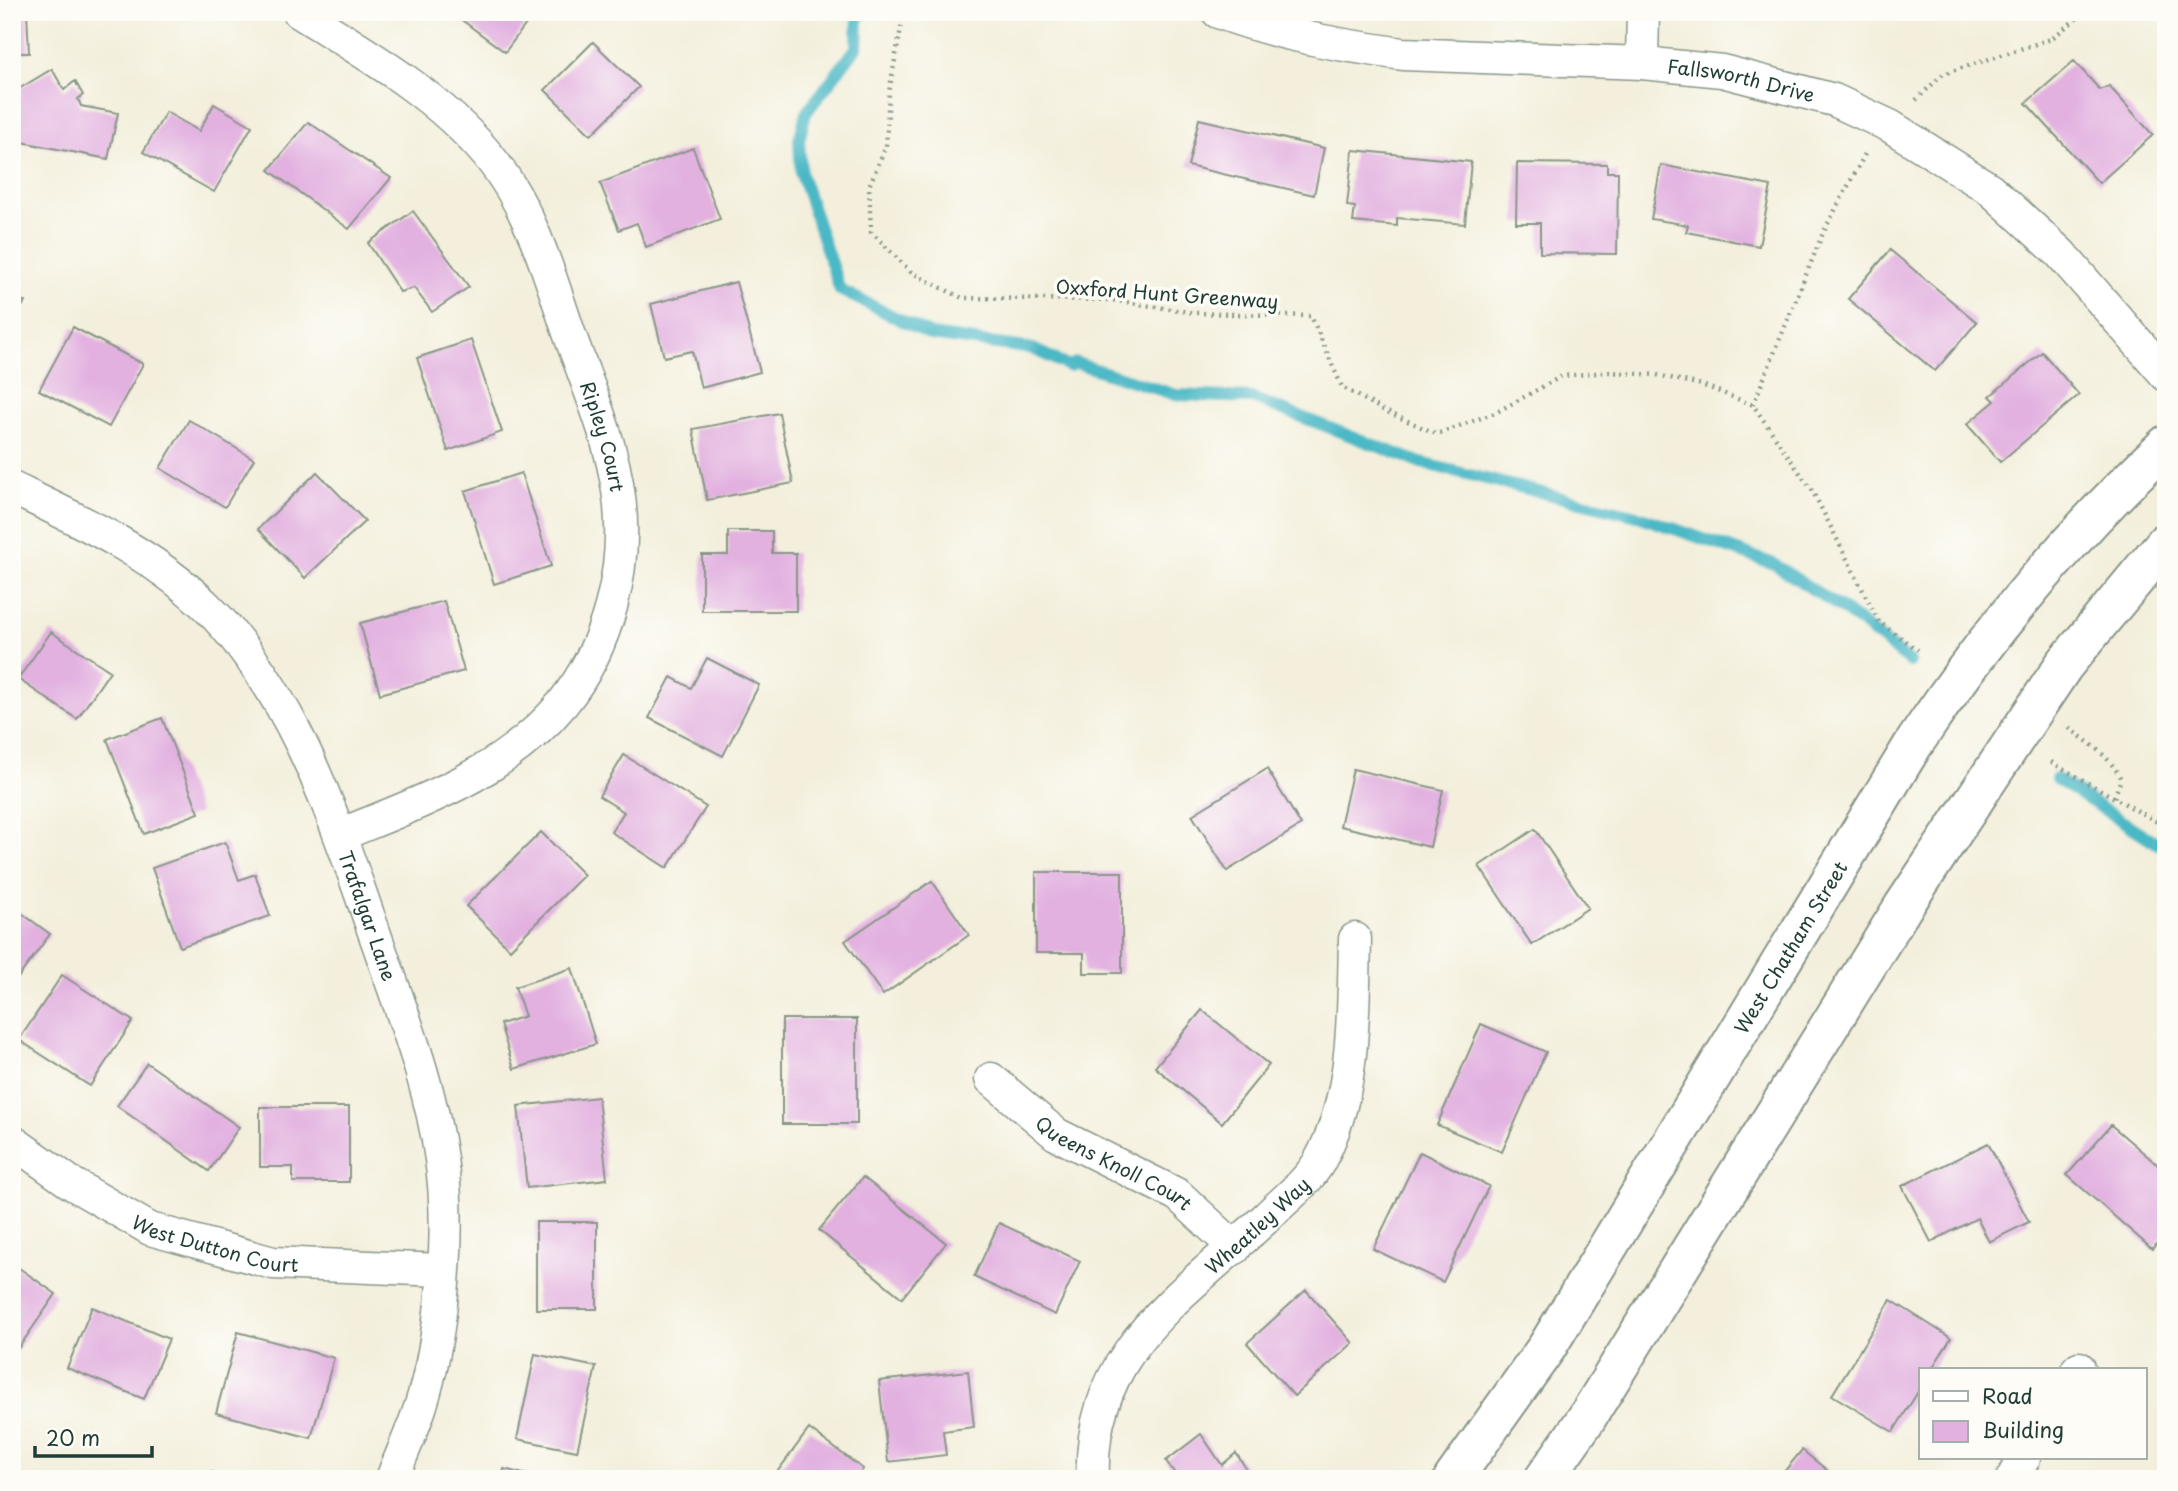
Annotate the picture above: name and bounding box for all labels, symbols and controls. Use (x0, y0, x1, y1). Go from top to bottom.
street label: Fallsworth Drive (1666, 52, 1818, 108)
street label: Oxxford Hunt Greenway (1055, 271, 1279, 315)
street label: Ripley Court (574, 377, 632, 494)
street label: Trafalgar Lane (332, 847, 404, 985)
street label: West Chatham Street (1727, 855, 1853, 1039)
street label: Queens Knoll Court (1030, 1109, 1199, 1216)
street label: Wheatley Way (1198, 1170, 1316, 1280)
street label: West Dutton Court (127, 1207, 299, 1278)
legend (1919, 1368, 2146, 1460)
text: Road (1982, 1379, 2033, 1411)
text: Building (1982, 1413, 2064, 1445)
scale bar (35, 1414, 152, 1458)
text: 20 m (46, 1421, 100, 1453)

